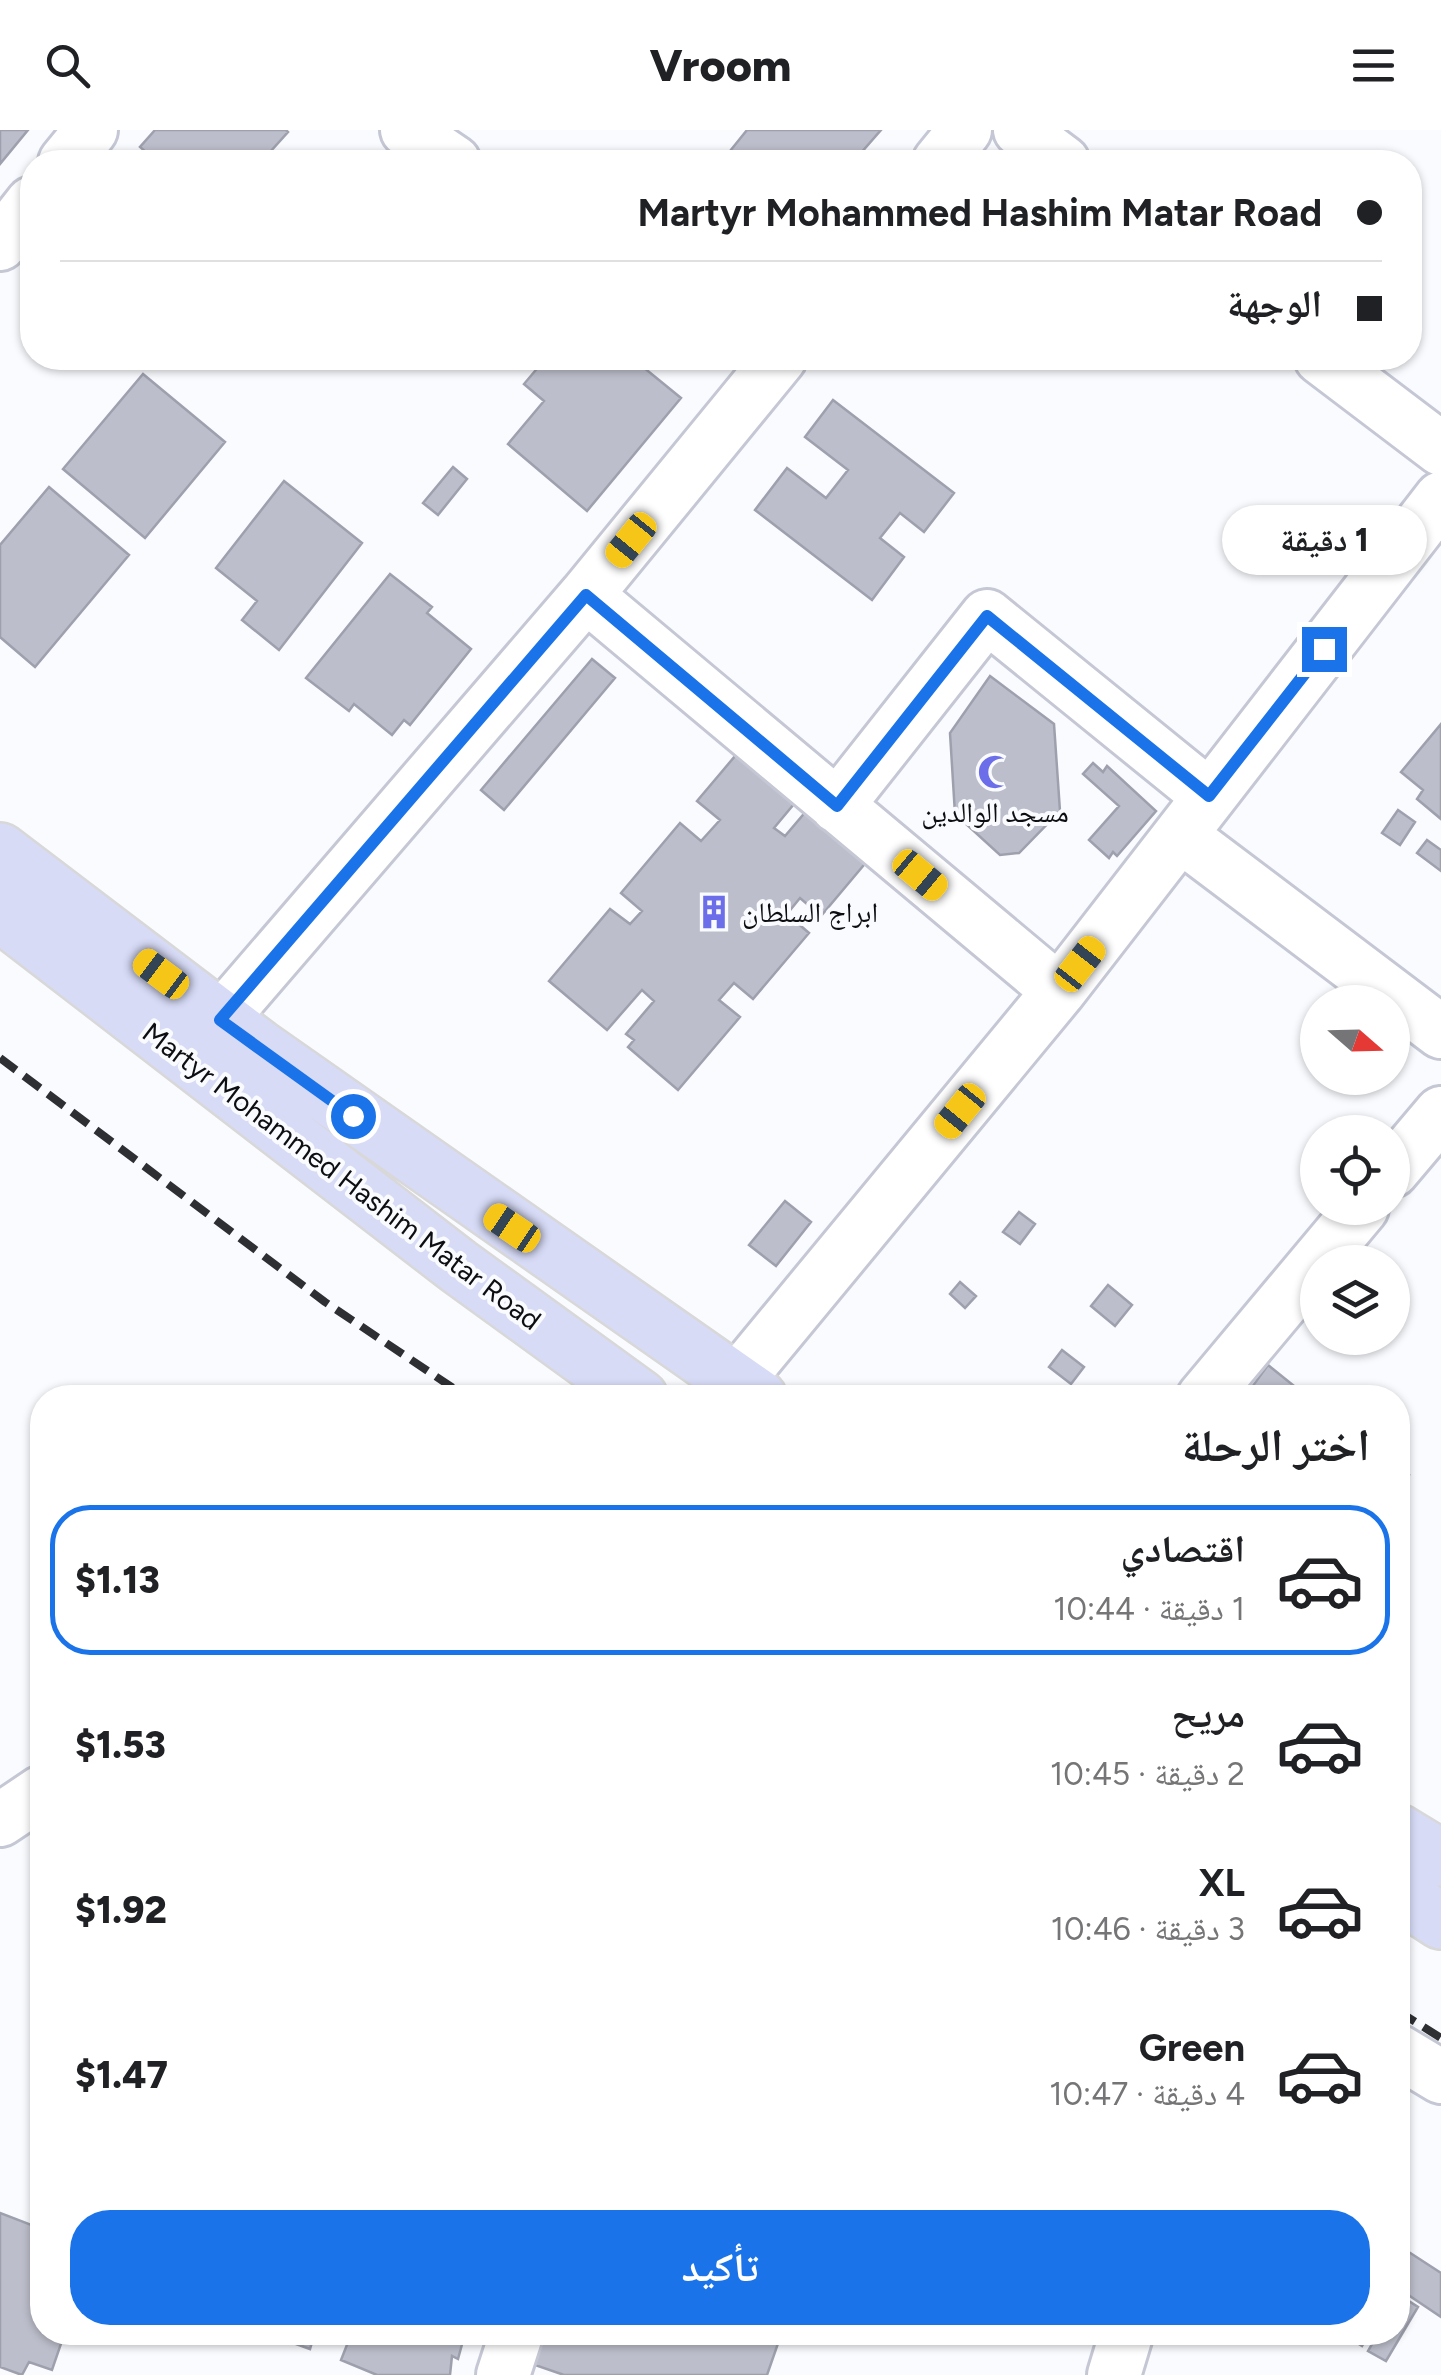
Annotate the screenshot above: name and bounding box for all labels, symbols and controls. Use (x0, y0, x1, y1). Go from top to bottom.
icon: search (40, 38, 95, 93)
text: Vroom (650, 38, 792, 92)
icon: menu (1346, 38, 1401, 93)
text: Martyr Mohammed Hashim Matar Road (637, 190, 1322, 236)
text: الوجهة (1227, 281, 1322, 327)
callout: 1 دقيقة (1222, 504, 1426, 574)
car (600, 507, 662, 573)
text: 1 دقيقة (1280, 521, 1369, 559)
route end (1302, 627, 1347, 672)
mosque icon: مسجد الوالدين (976, 753, 1014, 791)
place label: مسجد الوالدين (921, 795, 1069, 830)
car (887, 844, 953, 906)
building icon: ابراج السلطان (695, 893, 733, 931)
place label: ابراج السلطان (742, 895, 878, 930)
car (1050, 931, 1110, 997)
car (128, 944, 194, 1004)
north arrow (1300, 985, 1410, 1095)
map controls (1300, 985, 1410, 1355)
street label: Martyr Mohammed Hashim Matar Road (136, 1015, 548, 1337)
car (929, 1078, 991, 1144)
route start (331, 1094, 376, 1139)
button: locate (1300, 1115, 1410, 1225)
car (479, 1199, 545, 1257)
button: layers (1300, 1245, 1410, 1355)
text: اختر الرحلة (1182, 1418, 1370, 1472)
text: اقتصادي (1121, 1526, 1245, 1572)
icon: car (1275, 1535, 1365, 1625)
text: $1.13 (75, 1557, 160, 1603)
text: 1 دقيقة · 10:44 (1053, 1590, 1245, 1628)
text: مريح (1171, 1691, 1245, 1737)
icon: car (1275, 1700, 1365, 1790)
text: $1.53 (75, 1722, 166, 1768)
text: 2 دقيقة · 10:45 (1050, 1755, 1245, 1793)
text: XL (1199, 1860, 1245, 1906)
icon: car (1275, 1865, 1365, 1955)
text: $1.92 (75, 1887, 167, 1933)
text: 3 دقيقة · 10:46 (1051, 1910, 1245, 1948)
text: Green (1139, 2025, 1245, 2071)
icon: car (1275, 2030, 1365, 2120)
text: $1.47 (75, 2052, 168, 2098)
text: 4 دقيقة · 10:47 (1049, 2075, 1245, 2113)
button: تأكيد (70, 2210, 1370, 2325)

